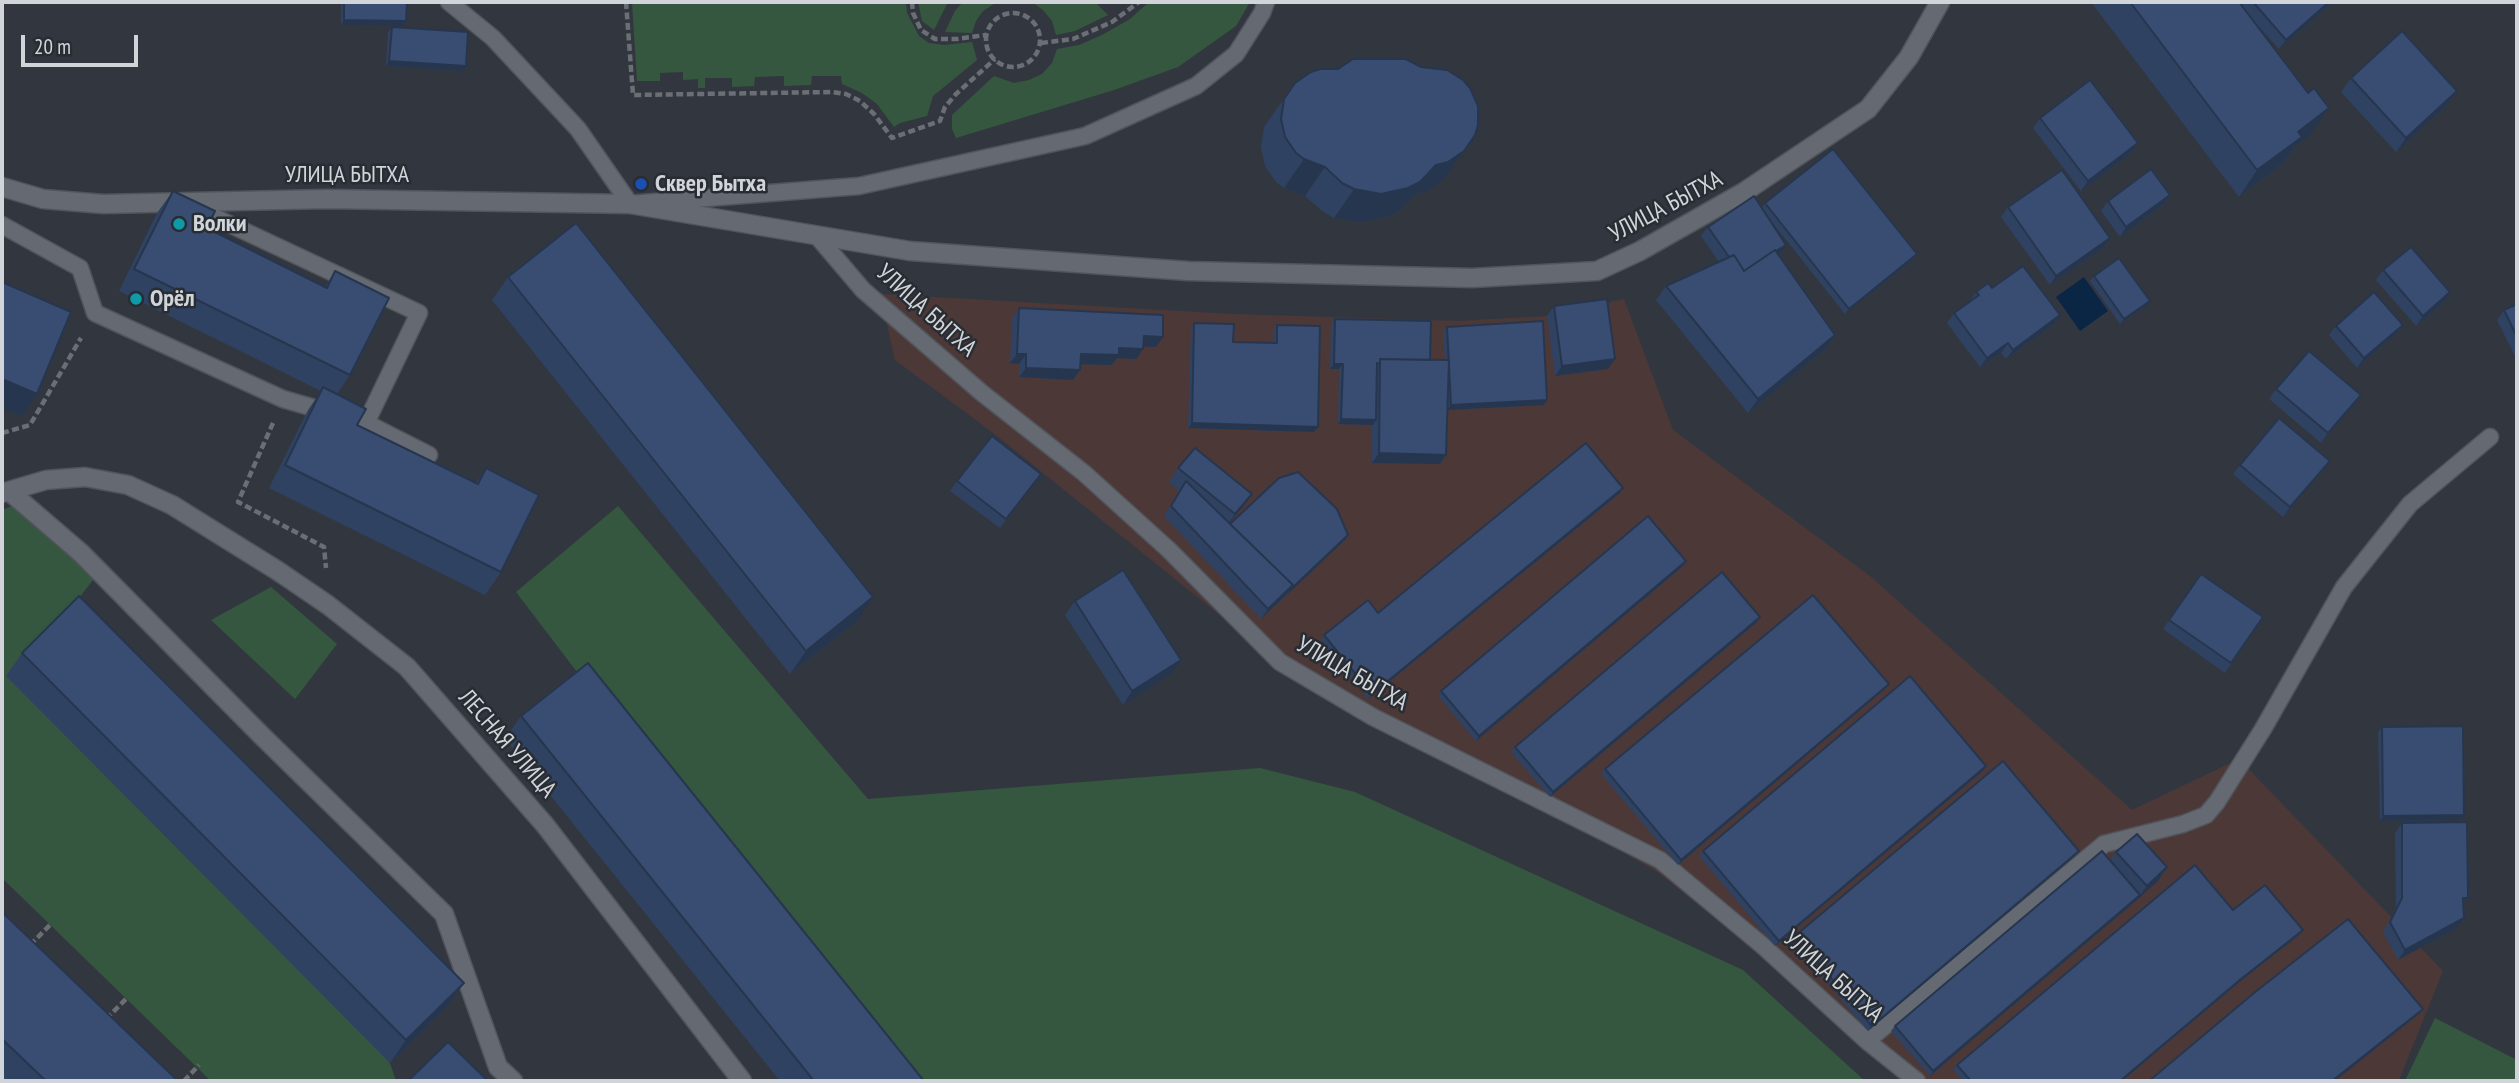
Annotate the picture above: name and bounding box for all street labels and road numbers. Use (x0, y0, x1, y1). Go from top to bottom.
street label: УЛИЦА БЫТХА (285, 161, 409, 189)
street label: УЛИЦА БЫТХА (1604, 165, 1728, 249)
street label: УЛИЦА БЫТХА (870, 259, 982, 363)
street label: УЛИЦА БЫТХА (1291, 630, 1413, 718)
street label: ЛЕСНАЯ УЛИЦА (452, 684, 562, 804)
street label: УЛИЦА БЫТХА (1777, 925, 1889, 1029)

